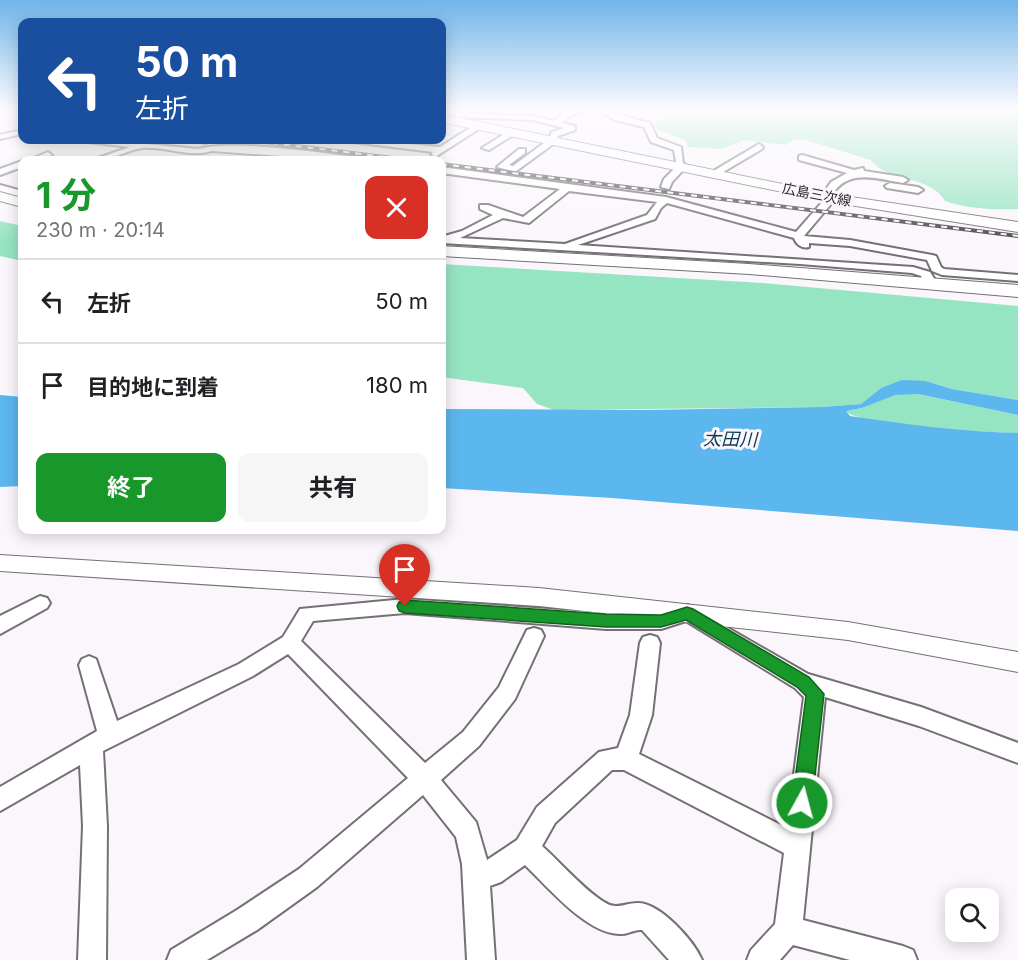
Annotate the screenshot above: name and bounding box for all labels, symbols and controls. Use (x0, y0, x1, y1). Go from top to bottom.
text: 50 m (135, 36, 238, 87)
icon: left (36, 42, 114, 120)
text: 左折 (135, 92, 189, 125)
text: 1 分 (36, 173, 96, 217)
button: close (365, 176, 428, 239)
street label: 広島三次線 (781, 179, 853, 209)
text: 230 m · 20:14 (36, 218, 165, 242)
icon: left (36, 285, 69, 318)
text: 50 m (375, 288, 428, 314)
text: 左折 (87, 290, 131, 316)
icon: arrive (36, 369, 69, 402)
text: 180 m (366, 372, 428, 398)
text: 目的地に到着 (87, 374, 219, 400)
water label: 太田川 (703, 428, 759, 450)
button: 終了 (36, 453, 226, 522)
button: 共有 (238, 453, 428, 522)
pin (379, 544, 430, 606)
icon: arrive (388, 553, 421, 586)
position arrow (770, 771, 834, 835)
map controls (945, 888, 999, 942)
button: search (945, 888, 999, 942)

